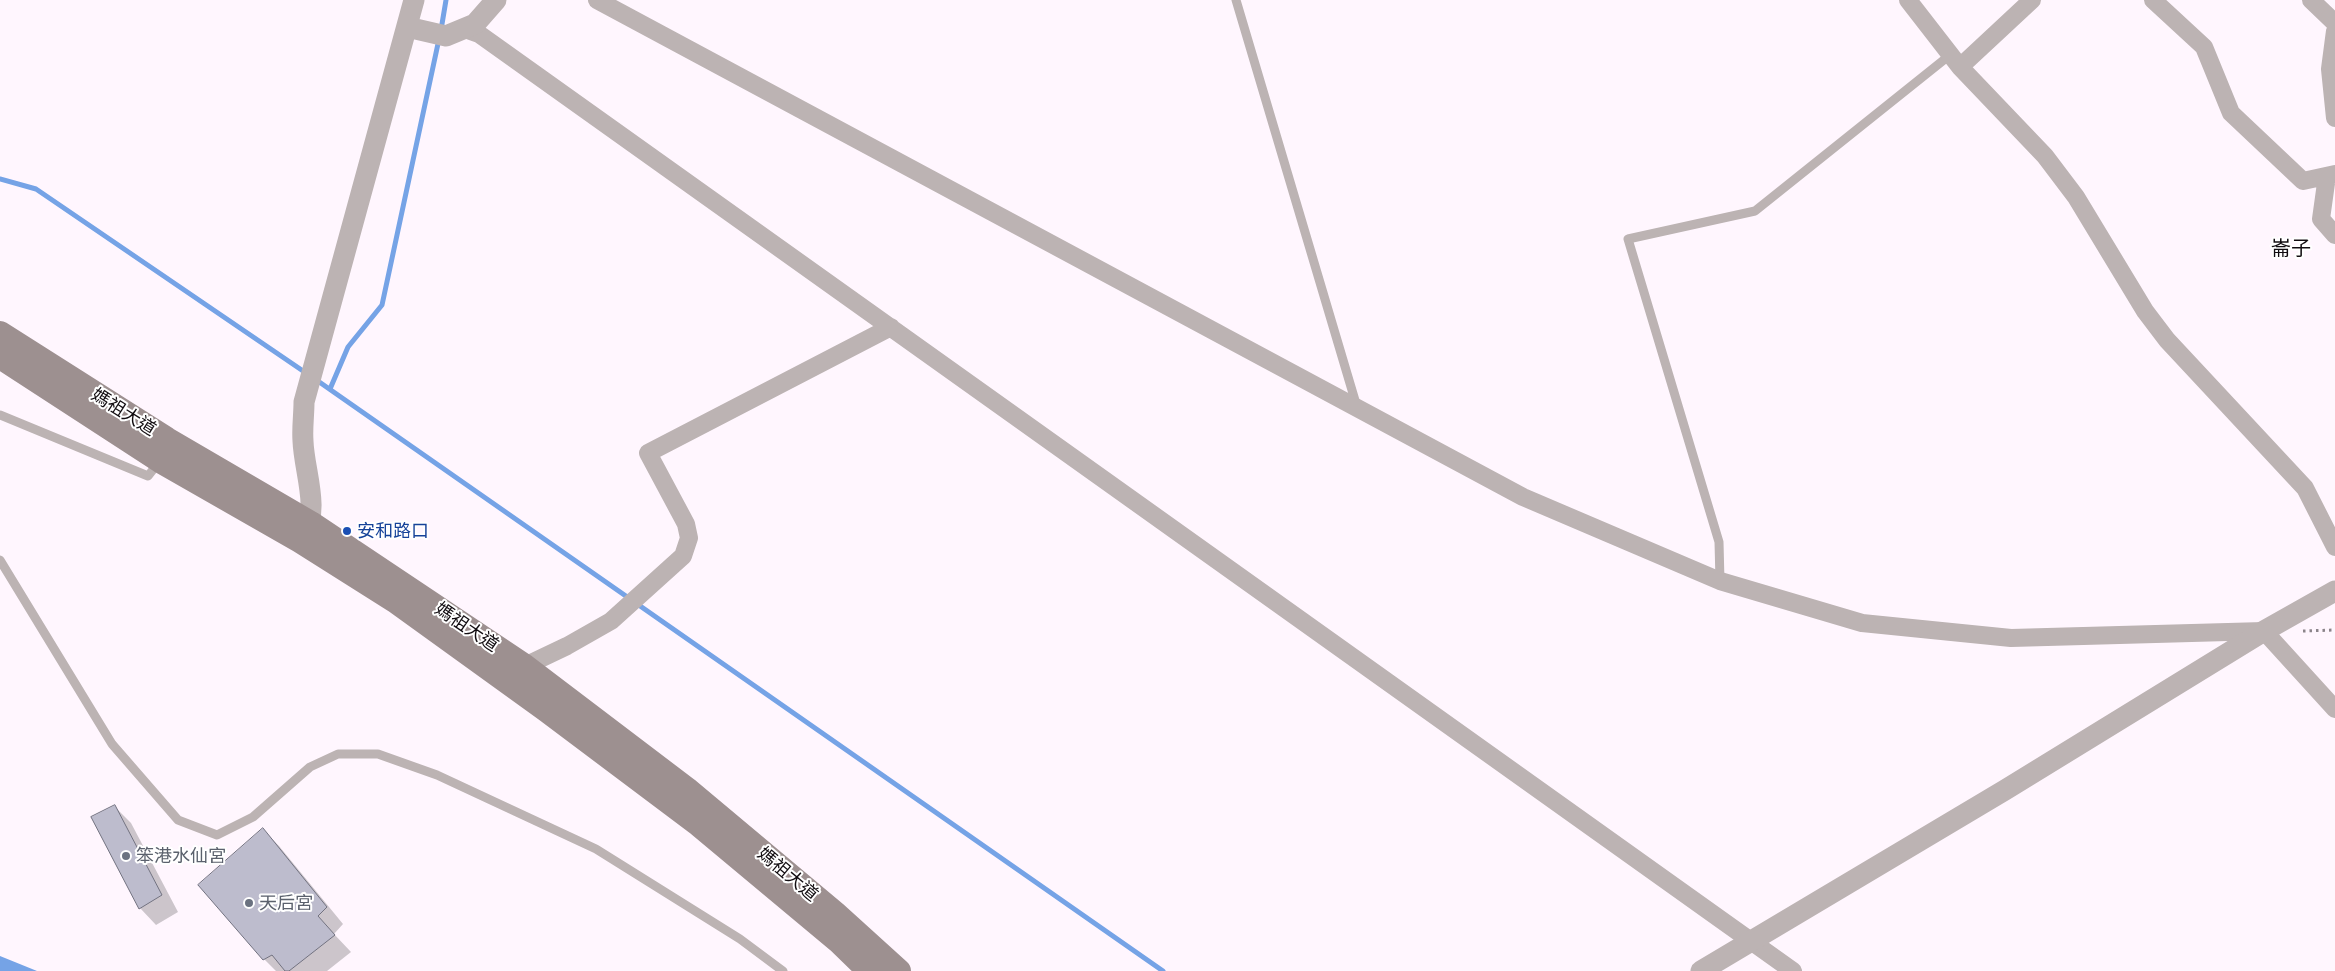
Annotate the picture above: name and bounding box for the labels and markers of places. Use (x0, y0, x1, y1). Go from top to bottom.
place label: 安和路口 (357, 520, 429, 542)
marker: 安和路口 (341, 525, 353, 537)
place label: 笨港水仙宮 (136, 845, 226, 867)
marker: 笨港水仙宮 (120, 850, 132, 862)
place label: 天后宮 (259, 892, 313, 914)
marker: 天后宮 (243, 897, 255, 909)

